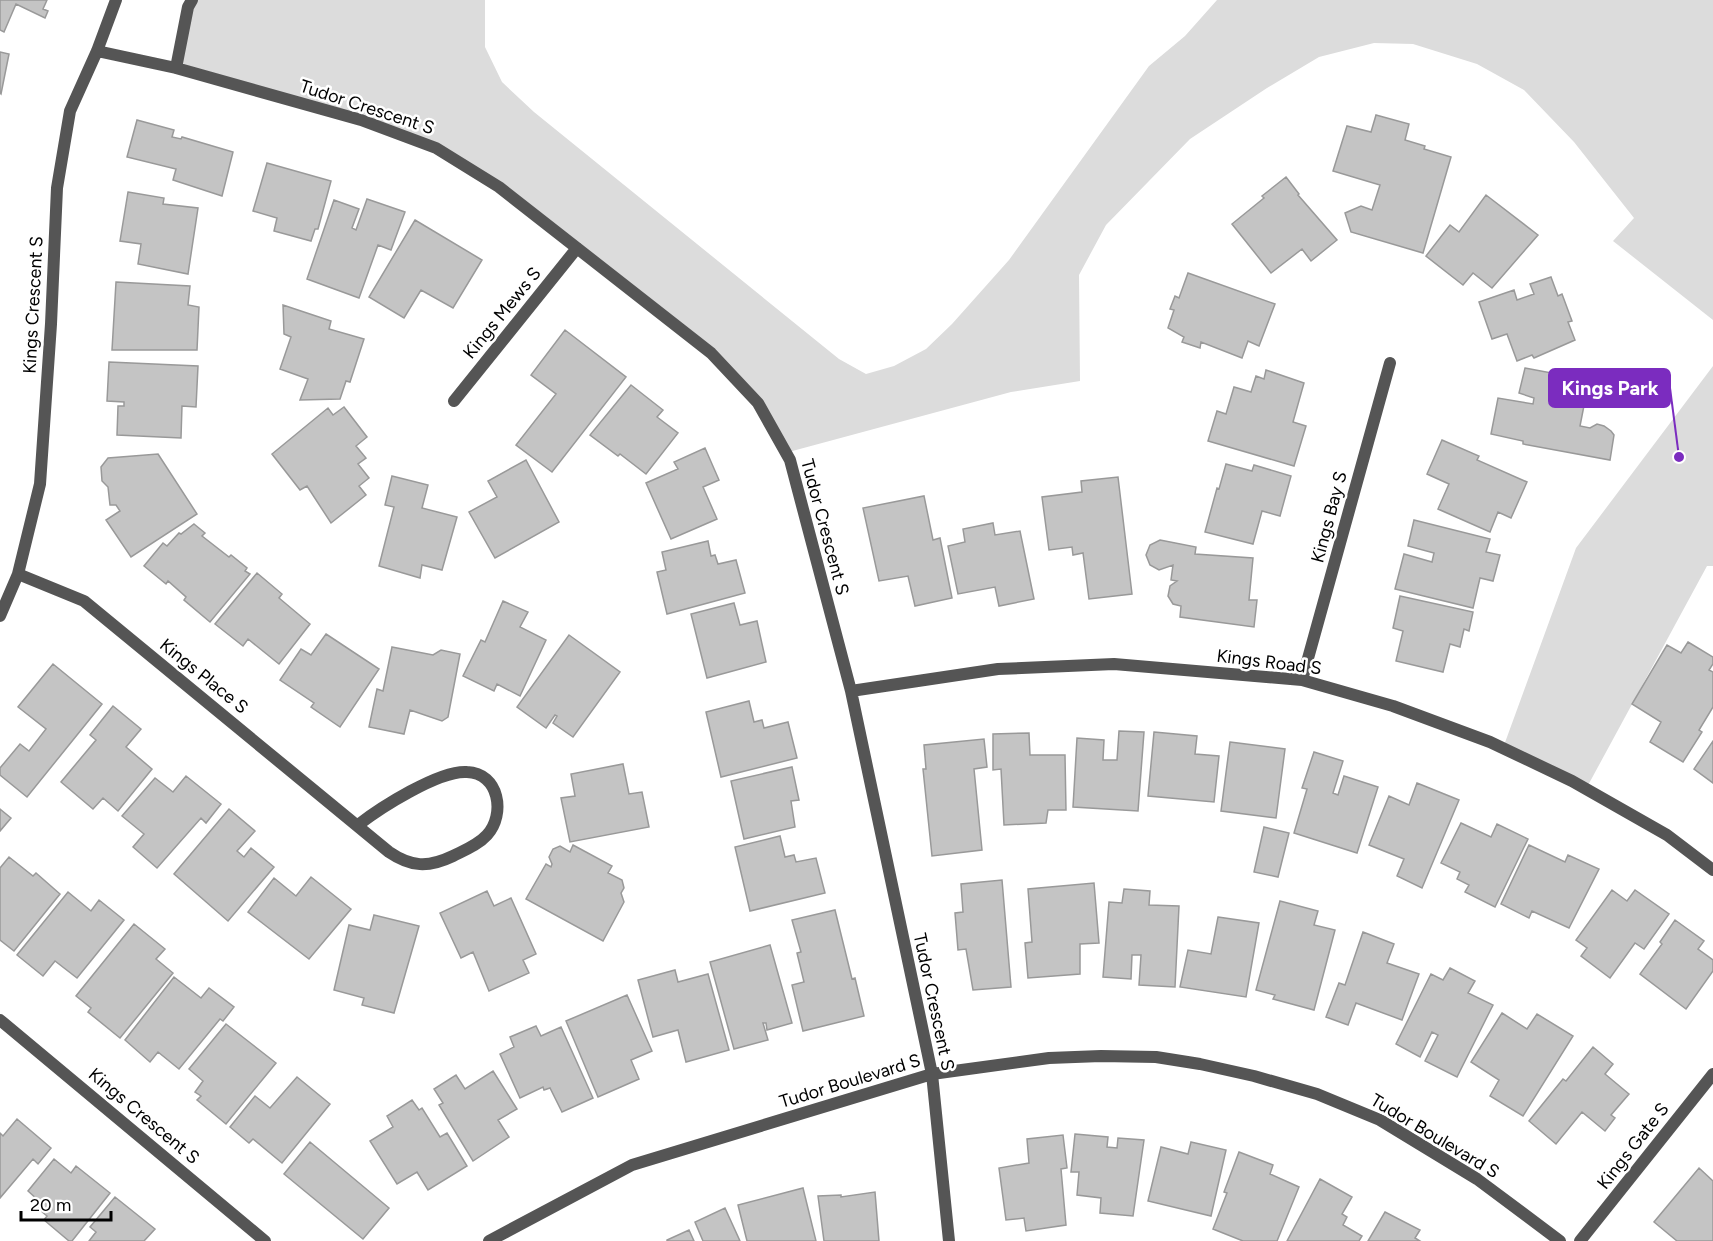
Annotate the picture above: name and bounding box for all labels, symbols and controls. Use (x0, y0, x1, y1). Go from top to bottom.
street label: Tudor Crescent S (297, 75, 437, 139)
street label: Kings Crescent S (18, 236, 48, 374)
street label: Kings Mews S (458, 263, 546, 363)
callout: Kings Park (1549, 369, 1670, 407)
text: Kings Park (1562, 376, 1659, 400)
street label: Tudor Crescent S (796, 457, 854, 597)
street label: Kings Bay S (1306, 469, 1352, 565)
street label: Kings Place S (155, 634, 253, 718)
street label: Kings Road S (1215, 645, 1323, 679)
street label: Tudor Crescent S (909, 931, 959, 1073)
street label: Tudor Boulevard S (777, 1049, 923, 1113)
street label: Kings Crescent S (84, 1063, 204, 1169)
street label: Tudor Boulevard S (1367, 1089, 1503, 1183)
street label: Kings Gate S (1592, 1098, 1674, 1194)
scale bar (21, 1184, 111, 1222)
text: 20 m (30, 1194, 71, 1216)

